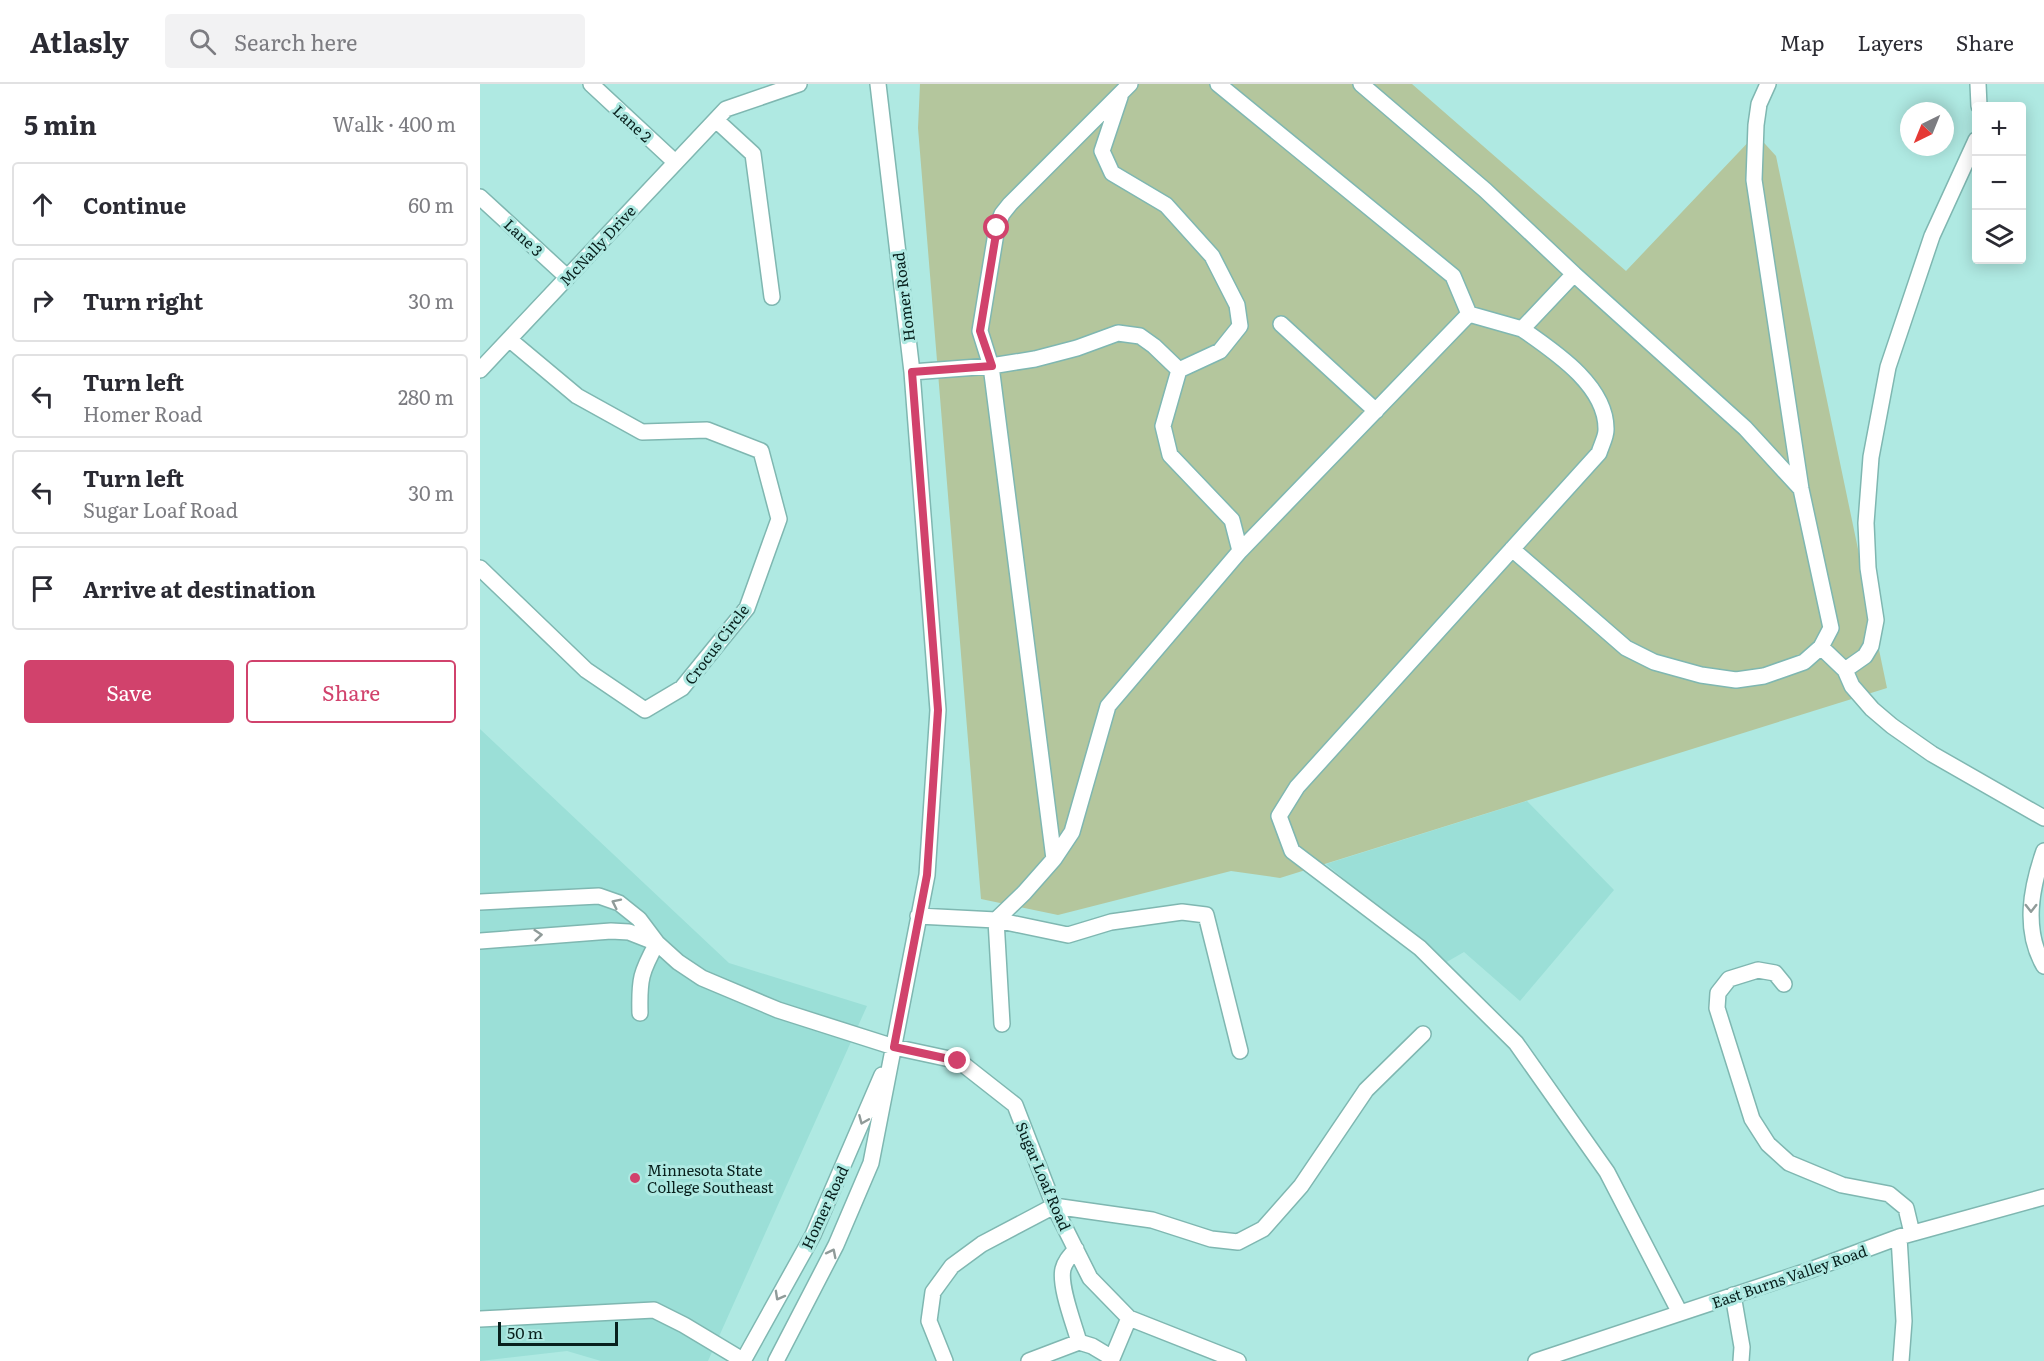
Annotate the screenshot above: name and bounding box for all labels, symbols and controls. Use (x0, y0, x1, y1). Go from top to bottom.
search box (165, 14, 585, 68)
text: Atlasly (30, 20, 129, 62)
icon: search (186, 25, 219, 58)
text: Search here (234, 25, 357, 58)
text: Map (1780, 26, 1825, 57)
text: Layers (1858, 26, 1923, 57)
text: Share (1956, 26, 2014, 57)
street label: Lane 2 (608, 99, 658, 147)
north arrow (1900, 102, 1954, 156)
map controls (1972, 102, 2026, 264)
button: + (1972, 102, 2026, 156)
text: 5 min (24, 104, 97, 143)
text: Walk · 400 m (333, 108, 456, 138)
button: − (1972, 156, 2026, 210)
icon: ahead (26, 188, 59, 221)
text: Continue (83, 188, 186, 221)
text: 60 m (408, 189, 454, 219)
street label: McNally Drive (554, 199, 641, 290)
button: layers (1972, 210, 2026, 264)
street label: Lane 3 (499, 213, 549, 261)
route start (983, 214, 1009, 240)
street label: Homer Road (886, 251, 920, 343)
icon: right (26, 284, 59, 317)
text: Turn right (83, 284, 203, 317)
text: 30 m (408, 285, 454, 315)
text: Turn left (83, 365, 184, 398)
icon: left (26, 380, 59, 413)
text: 280 m (398, 381, 454, 411)
text: Homer Road (83, 398, 203, 428)
text: Turn left (83, 461, 184, 494)
icon: left (26, 476, 59, 509)
text: 30 m (408, 477, 454, 507)
text: Sugar Loaf Road (83, 494, 238, 524)
icon: arrive (26, 572, 59, 605)
text: Arrive at destination (83, 572, 316, 605)
street label: Crocus Circle (678, 599, 754, 689)
button: Save (24, 660, 234, 723)
button: Share (246, 660, 456, 723)
one-way arrow (611, 899, 622, 910)
one-way arrow (2025, 903, 2037, 912)
one-way arrow (534, 929, 543, 942)
route end (944, 1047, 970, 1073)
one-way arrow (858, 1114, 870, 1125)
street label: Sugar Loaf Road (1011, 1118, 1077, 1234)
place label: Minnesota State College Southeast (647, 1158, 774, 1198)
street label: Homer Road (795, 1162, 853, 1252)
marker: Minnesota State College Southeast (628, 1171, 642, 1185)
street label: East Burns Valley Road (1708, 1239, 1870, 1313)
one-way arrow (824, 1248, 836, 1259)
one-way arrow (775, 1290, 786, 1301)
scale bar (498, 1319, 618, 1346)
text: 50 m (507, 1320, 543, 1344)

